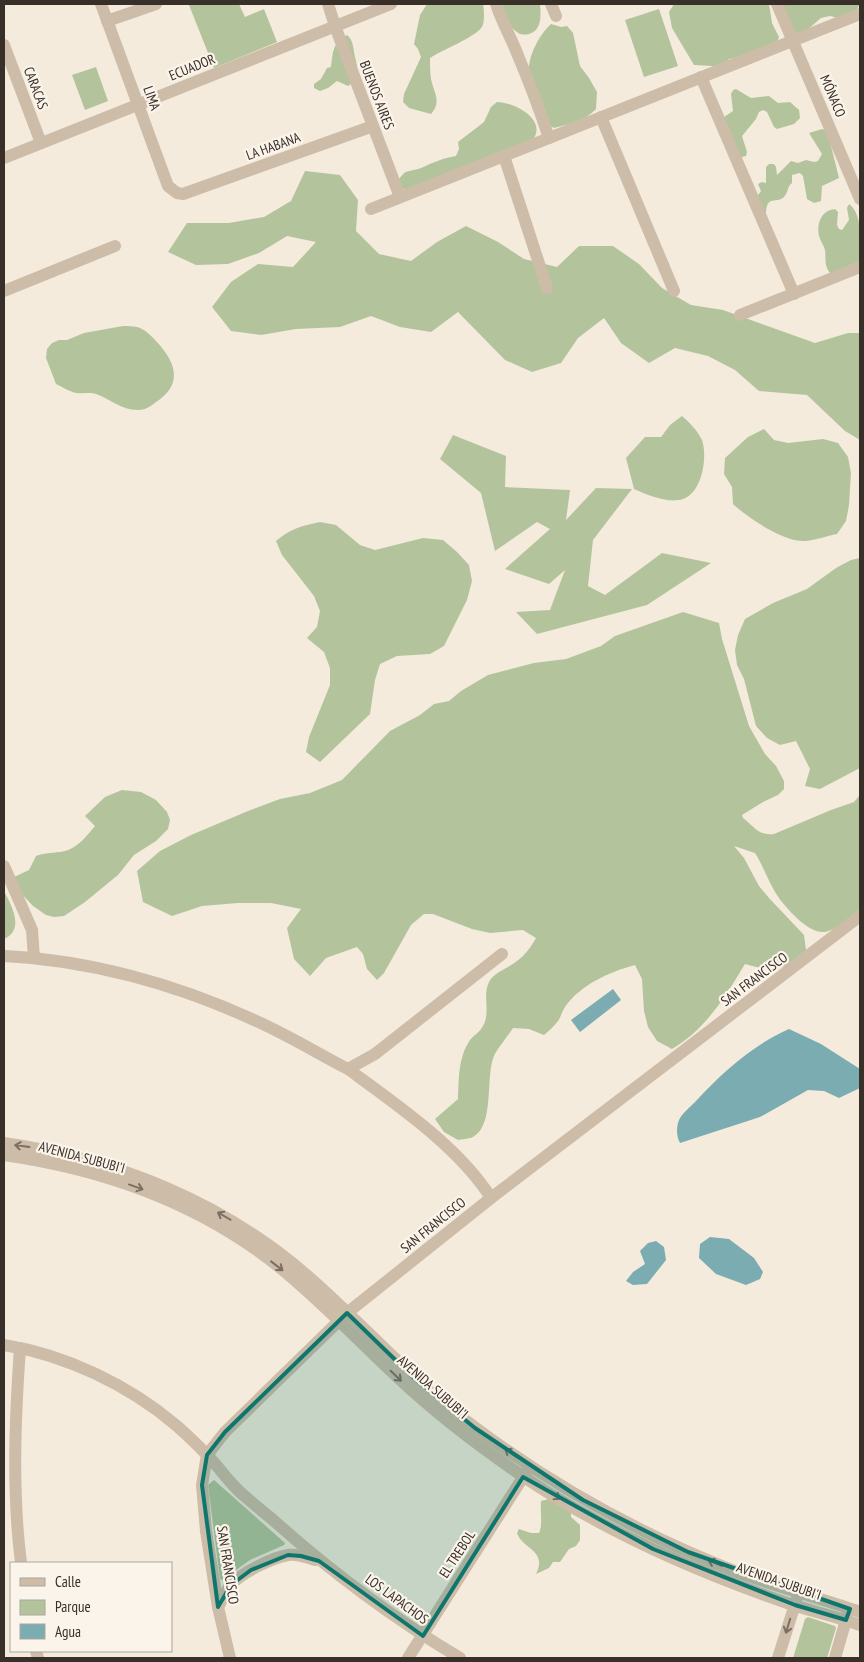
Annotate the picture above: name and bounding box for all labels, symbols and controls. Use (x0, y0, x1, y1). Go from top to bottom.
street label: ECUADOR (166, 50, 218, 84)
street label: BUENOS AIRES (356, 58, 398, 132)
street label: CARACAS (20, 64, 52, 112)
street label: MÓNACO (816, 72, 850, 120)
street label: LIMA (139, 83, 165, 113)
street label: LA HABANA (243, 128, 303, 164)
street label: SAN FRANCISCO (717, 948, 791, 1010)
street label: AVENIDA SUBUBI'I (37, 1137, 127, 1177)
one-way arrow (14, 1141, 30, 1151)
one-way arrow (127, 1183, 143, 1192)
street label: SAN FRANCISCO (397, 1193, 470, 1257)
one-way arrow (217, 1211, 231, 1221)
one-way arrow (270, 1260, 283, 1271)
street label: AVENIDA SUBUBI'I (394, 1351, 472, 1423)
one-way arrow (390, 1370, 403, 1382)
one-way arrow (504, 1448, 518, 1458)
one-way arrow (546, 1491, 560, 1501)
street label: SAN FRANCISCO (213, 1525, 243, 1606)
street label: EL TREBOL (435, 1527, 479, 1581)
one-way arrow (708, 1557, 723, 1567)
street label: AVENIDA SUBUBI'I (734, 1558, 824, 1604)
legend (10, 1562, 172, 1652)
street label: LOS LAPACHOS (362, 1570, 432, 1628)
text: Calle (55, 1572, 81, 1591)
text: Parque (55, 1597, 91, 1616)
one-way arrow (783, 1617, 793, 1633)
text: Agua (55, 1622, 81, 1641)

